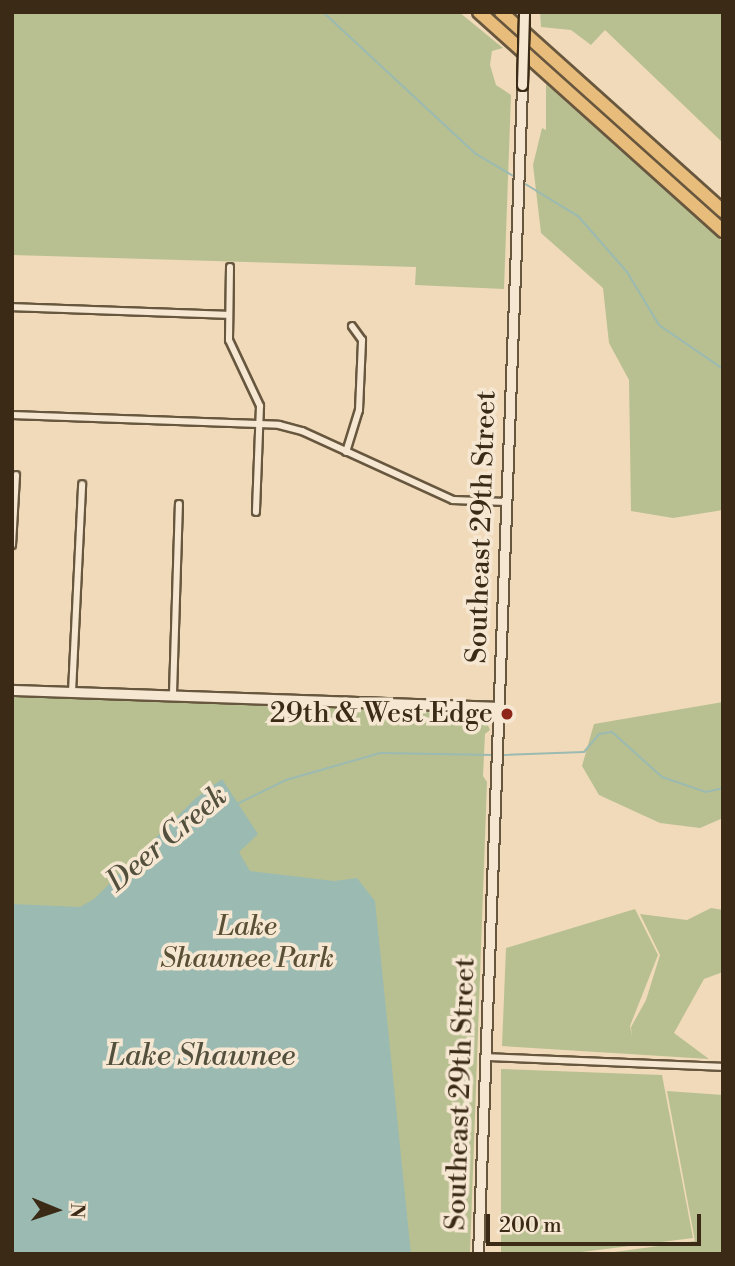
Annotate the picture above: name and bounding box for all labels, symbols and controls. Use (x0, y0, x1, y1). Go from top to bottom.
street label: Southeast 29th Street (460, 390, 504, 664)
place label: 29th & West Edge (270, 697, 493, 731)
marker: 29th & West Edge (499, 706, 515, 722)
water label: Deer Creek (99, 778, 235, 900)
park label: Lake Shawnee Park (160, 910, 334, 976)
street label: Southeast 29th Street (439, 957, 483, 1231)
water label: Lake Shawnee (107, 1038, 295, 1074)
north arrow (21, 1175, 91, 1245)
scale bar (490, 1200, 705, 1244)
text: N (65, 1203, 89, 1219)
text: 200 m (499, 1213, 562, 1239)

